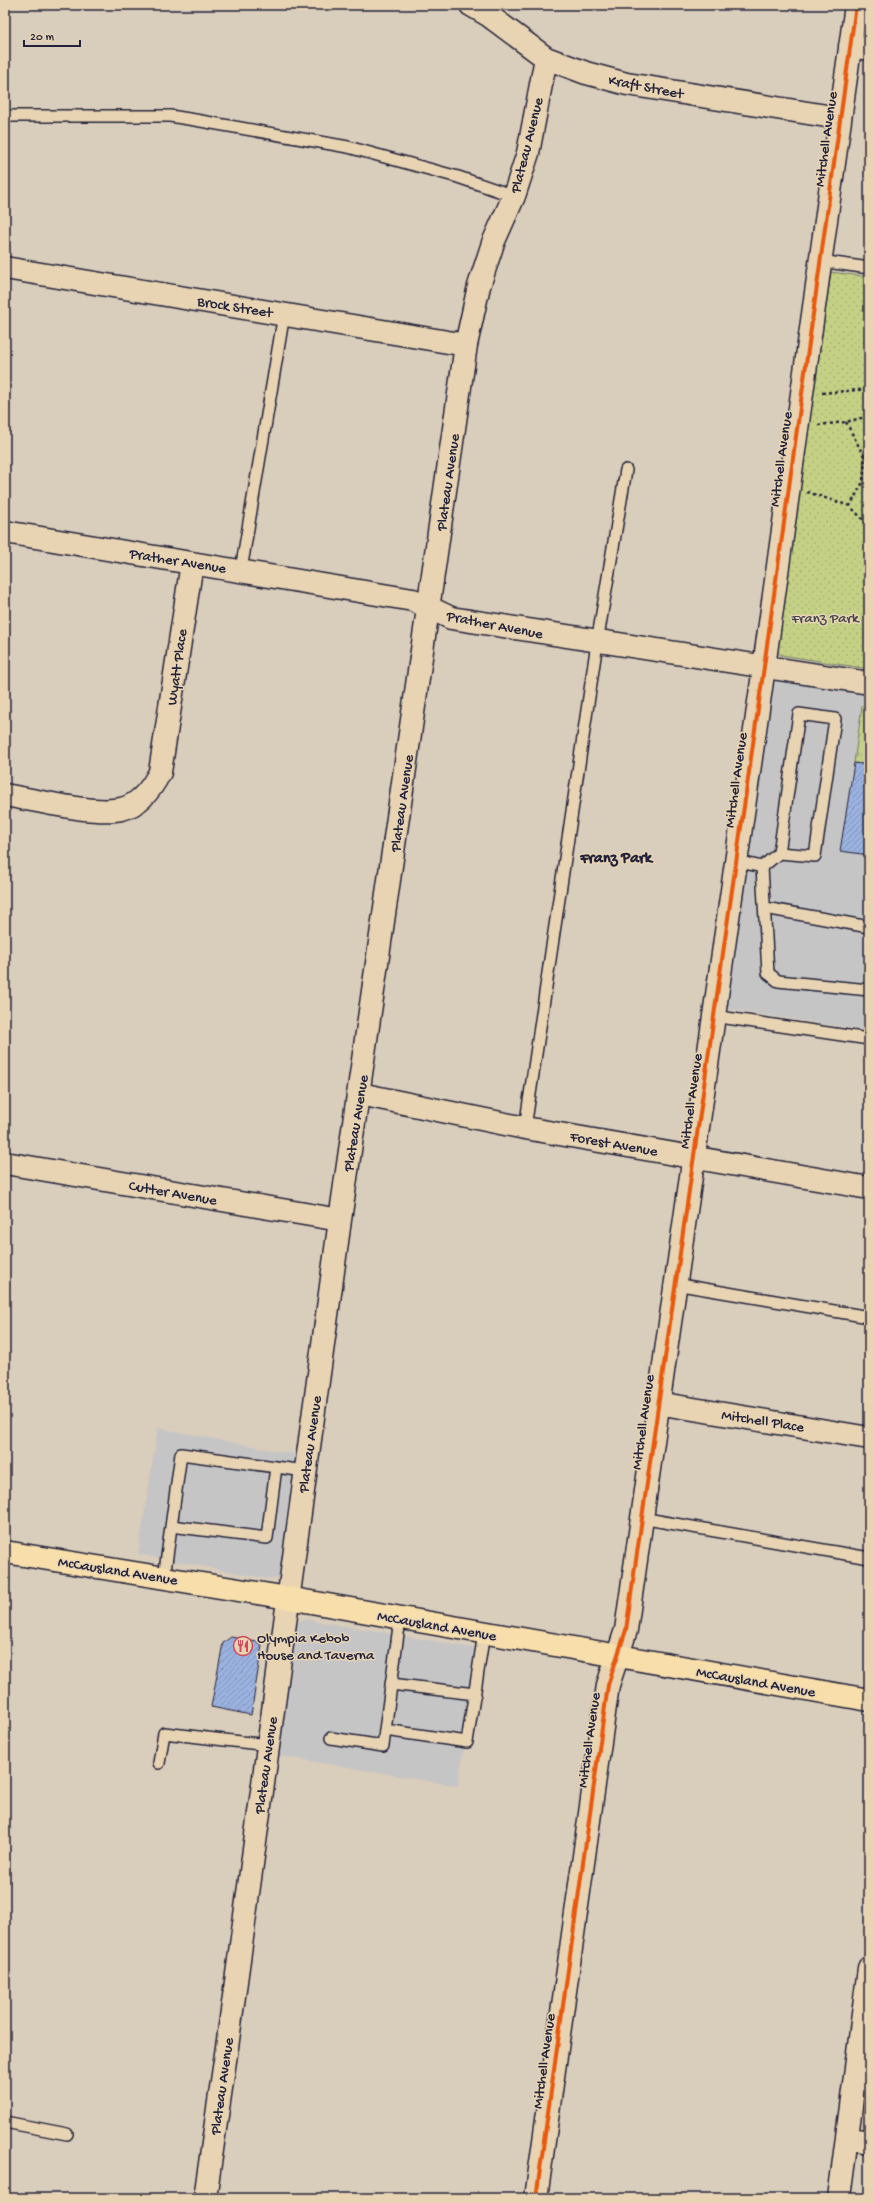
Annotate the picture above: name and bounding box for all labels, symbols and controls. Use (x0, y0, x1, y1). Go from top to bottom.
scale bar (24, 22, 80, 48)
text: 20 m (30, 31, 55, 45)
street label: Kraft Street (607, 72, 687, 104)
street label: Mitchell Avenue (811, 90, 843, 188)
street label: Plateau Avenue (507, 96, 549, 196)
street label: Brock Street (195, 293, 276, 323)
street label: Mitchell Avenue (766, 410, 798, 508)
street label: Plateau Avenue (433, 432, 465, 533)
street label: Prather Avenue (127, 545, 228, 579)
street label: Prather Avenue (444, 608, 545, 644)
park label: Franz Park (790, 610, 860, 628)
street label: Wyatt Place (164, 628, 192, 707)
street label: Mitchell Avenue (721, 731, 753, 829)
street label: Plateau Avenue (387, 753, 419, 854)
district label: Franz Park (579, 850, 654, 869)
street label: Mitchell Avenue (676, 1052, 708, 1150)
street label: Plateau Avenue (340, 1073, 374, 1174)
street label: Forest Avenue (567, 1128, 659, 1162)
street label: Cutter Avenue (127, 1177, 218, 1211)
street label: Mitchell Avenue (628, 1373, 660, 1471)
street label: Plateau Avenue (295, 1394, 327, 1495)
street label: Mitchell Place (720, 1407, 806, 1437)
street label: McCausland Avenue (57, 1554, 179, 1590)
street label: McCausland Avenue (376, 1608, 498, 1646)
place label: Olympia Kebob House and Taverna (257, 1630, 375, 1665)
restaurant icon: Olympia Kebob House and Taverna (232, 1635, 254, 1657)
street label: McCausland Avenue (695, 1664, 817, 1702)
street label: Mitchell Avenue (574, 1691, 606, 1789)
street label: Plateau Avenue (251, 1715, 283, 1816)
street label: Mitchell Avenue (529, 2012, 561, 2110)
street label: Plateau Avenue (207, 2036, 239, 2137)

